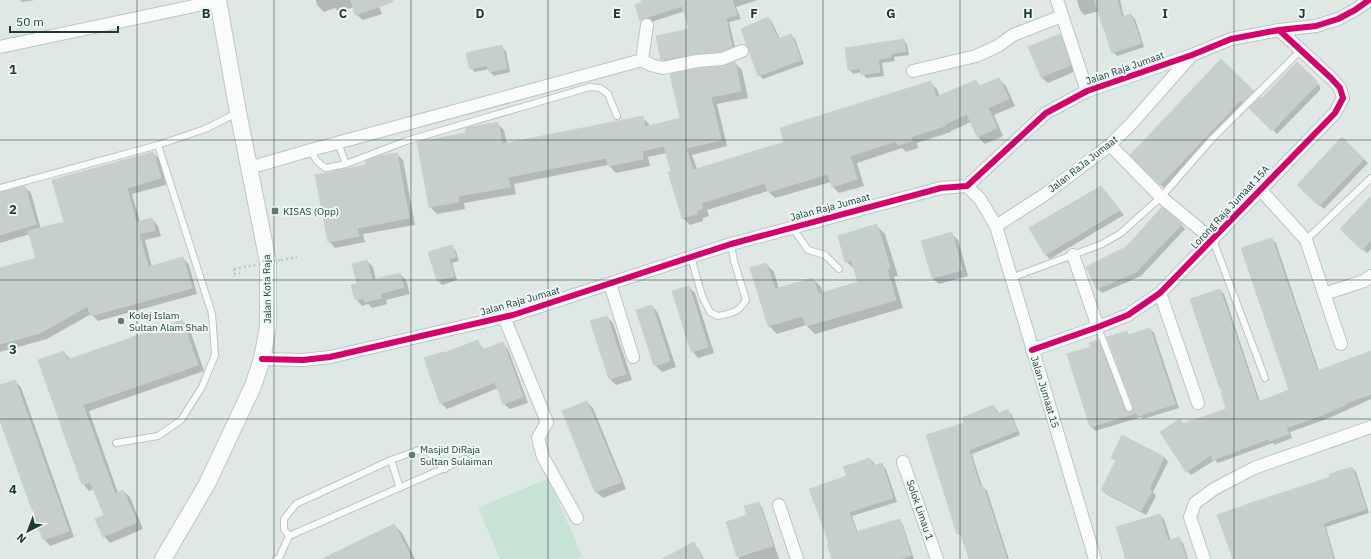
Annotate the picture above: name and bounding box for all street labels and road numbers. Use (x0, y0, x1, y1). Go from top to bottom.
street label: Jalan Raja Jumaat (1084, 48, 1166, 88)
street label: Jalan RaJa Jumaat (1046, 133, 1121, 195)
street label: Lorong Raja Jumaat 15A (1188, 162, 1272, 251)
street label: Jalan Raja Jumaat (789, 190, 872, 224)
street label: Jalan Kota Raja (260, 254, 274, 324)
street label: Jalan Raja Jumaat (479, 283, 562, 319)
street label: Jalan Jumaat 15 (1028, 354, 1062, 430)
street label: Solok Limau 1 (904, 478, 936, 542)

